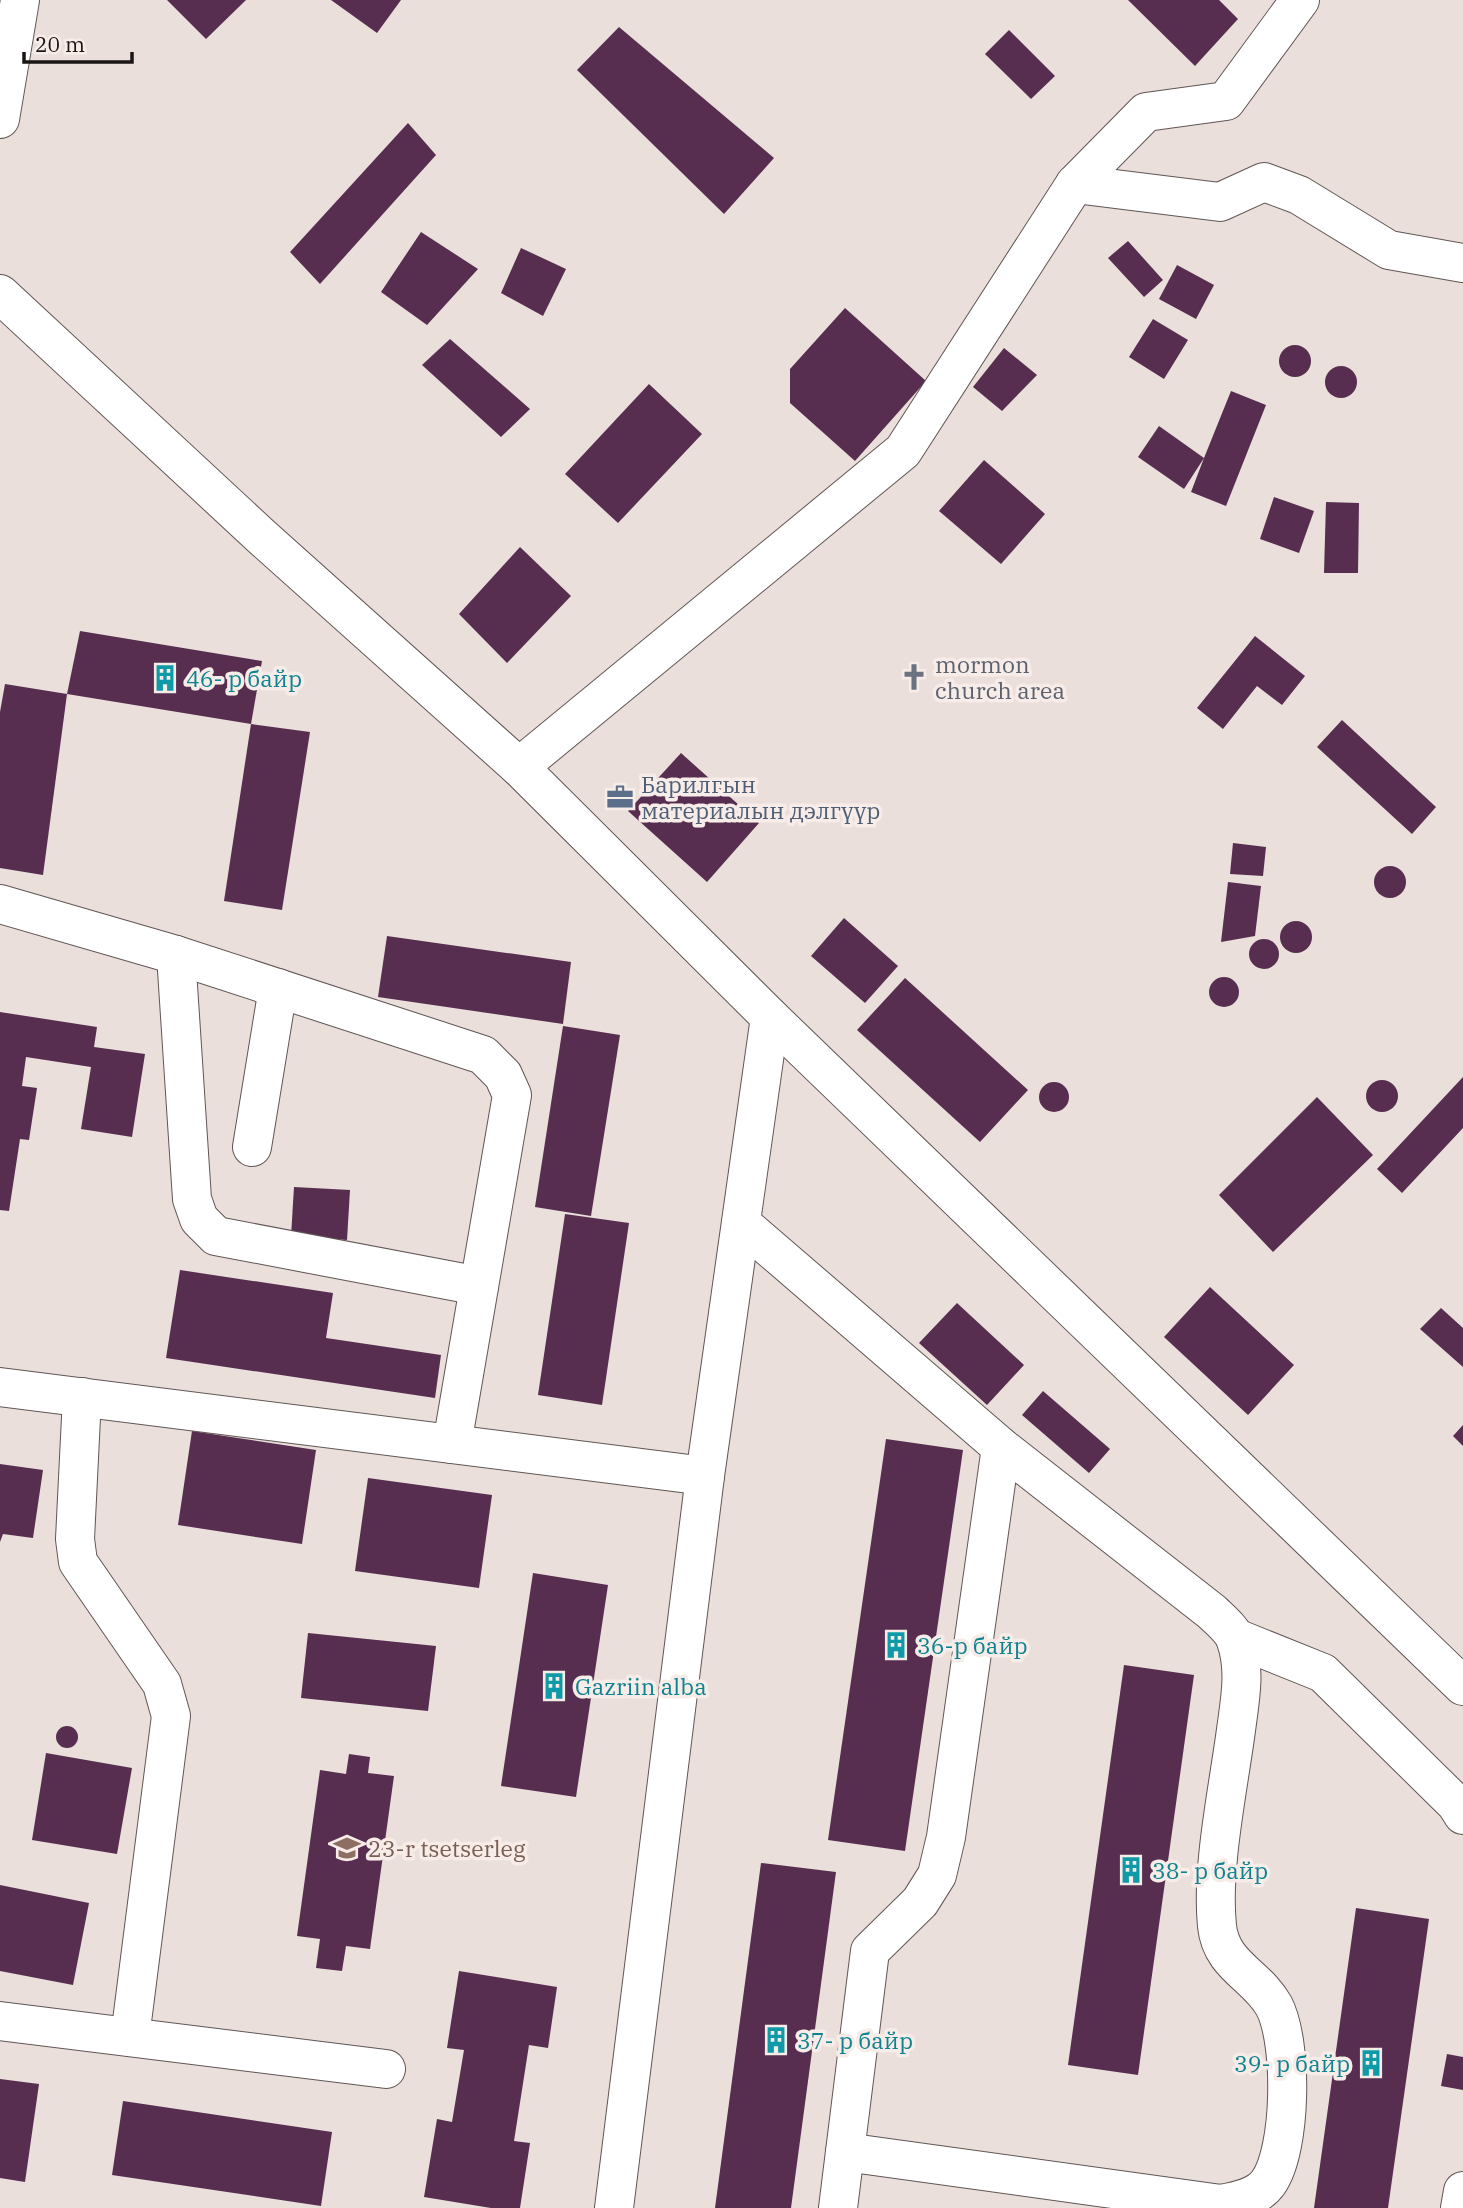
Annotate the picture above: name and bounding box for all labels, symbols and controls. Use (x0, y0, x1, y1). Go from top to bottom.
scale bar (24, 21, 133, 65)
text: 20 m (35, 30, 85, 58)
place label: mormon church area (935, 649, 1065, 705)
church icon: mormon church area (899, 662, 929, 692)
building icon: 46- р байр (150, 663, 180, 693)
place label: 46- р байр (186, 663, 302, 693)
place label: Барилгын материалын дэлгүүр (641, 769, 880, 825)
office icon: Барилгын материалын дэлгүүр (605, 782, 635, 812)
building icon: 36-р байр (881, 1630, 911, 1660)
place label: 36-р байр (917, 1630, 1028, 1660)
building icon: Gazriin alba (539, 1671, 569, 1701)
place label: Gazriin alba (575, 1671, 707, 1701)
school or university icon: 23-r tsetserleg (332, 1833, 362, 1863)
place label: 23-r tsetserleg (368, 1833, 526, 1863)
building icon: 38- р байр (1116, 1855, 1146, 1885)
place label: 38- р байр (1152, 1855, 1268, 1885)
building icon: 37- р байр (761, 2025, 791, 2055)
place label: 37- р байр (797, 2025, 913, 2055)
place label: 39- р байр (1234, 2048, 1350, 2078)
building icon: 39- р байр (1356, 2048, 1386, 2078)

